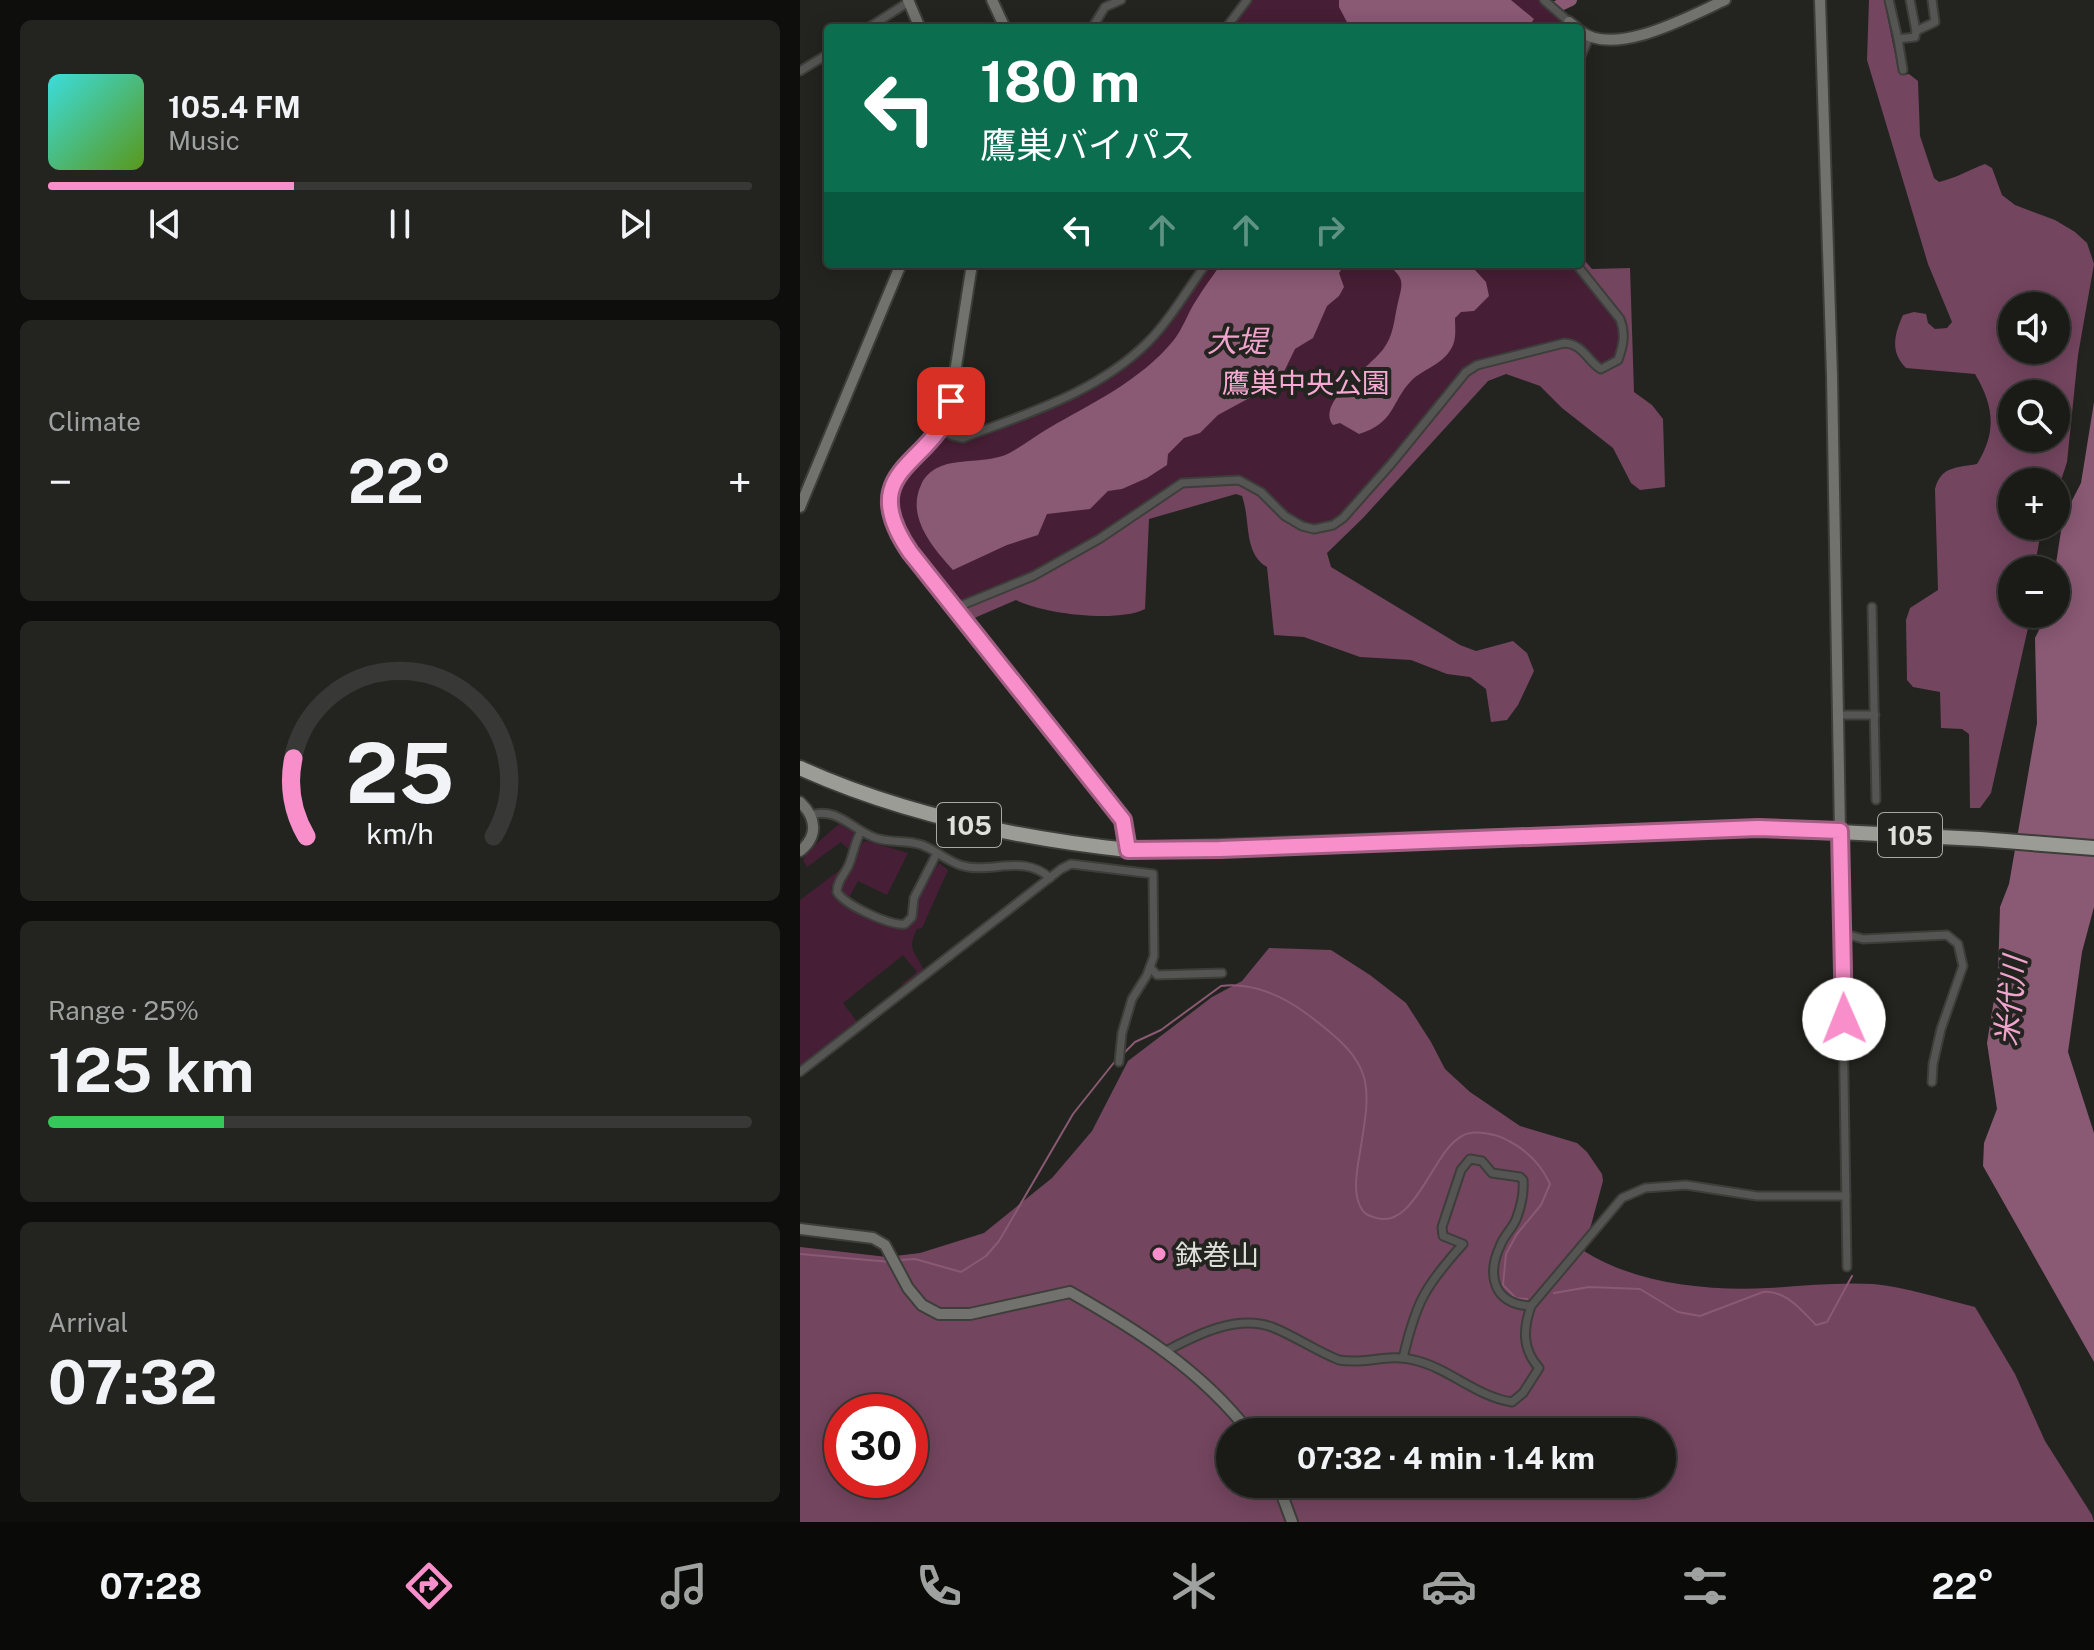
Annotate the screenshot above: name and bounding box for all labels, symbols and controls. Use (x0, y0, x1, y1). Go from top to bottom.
text: 180 m (980, 49, 1140, 115)
icon: left (848, 56, 952, 160)
text: 105.4 FM (168, 89, 301, 125)
text: 鷹巣バイパス (980, 124, 1195, 166)
text: Music (168, 125, 240, 156)
icon: previous (143, 202, 187, 246)
icon: pause (378, 202, 422, 246)
icon: next (613, 202, 657, 246)
icon: left (1056, 208, 1100, 252)
icon: ahead (1140, 208, 1184, 252)
icon: ahead (1224, 208, 1268, 252)
icon: right (1308, 208, 1352, 252)
map controls (1998, 292, 2070, 628)
button: sound (1998, 292, 2070, 364)
water label: 大堤 (1207, 323, 1270, 359)
park label: 鷹巣中央公園 (1222, 366, 1390, 399)
pin (917, 367, 985, 435)
icon: arrive (929, 379, 973, 423)
button: search (1998, 380, 2070, 452)
text: Climate (48, 406, 141, 437)
text: 22° (348, 446, 452, 517)
text: − (48, 456, 72, 508)
text: + (728, 456, 752, 508)
button: + (1998, 468, 2070, 540)
button: − (1998, 556, 2070, 628)
text: 25 (346, 724, 454, 822)
road number: 105 (937, 803, 1001, 847)
road number: 105 (1878, 813, 1942, 857)
text: km/h (366, 817, 434, 850)
water label: 米代川 (1987, 951, 2033, 1048)
position arrow (1802, 977, 1886, 1061)
text: Range · 25% (48, 995, 199, 1026)
text: 125 km (48, 1035, 254, 1106)
place label: 鉢巻山 (1175, 1238, 1259, 1271)
marker: 鉢巻山 (1150, 1245, 1168, 1263)
text: Arrival (48, 1307, 128, 1338)
text: 07:32 (48, 1347, 217, 1418)
speed limit sign: 30 (824, 1394, 928, 1498)
text: 07:32 · 4 min · 1.4 km (1297, 1440, 1595, 1476)
icon: directions (401, 1558, 457, 1614)
icon: music (656, 1558, 712, 1614)
icon: phone (911, 1558, 967, 1614)
icon: climate (1166, 1558, 1222, 1614)
icon: car (1421, 1558, 1477, 1614)
icon: filters (1677, 1558, 1733, 1614)
text: 07:28 (100, 1565, 202, 1607)
text: 22° (1932, 1565, 1994, 1607)

